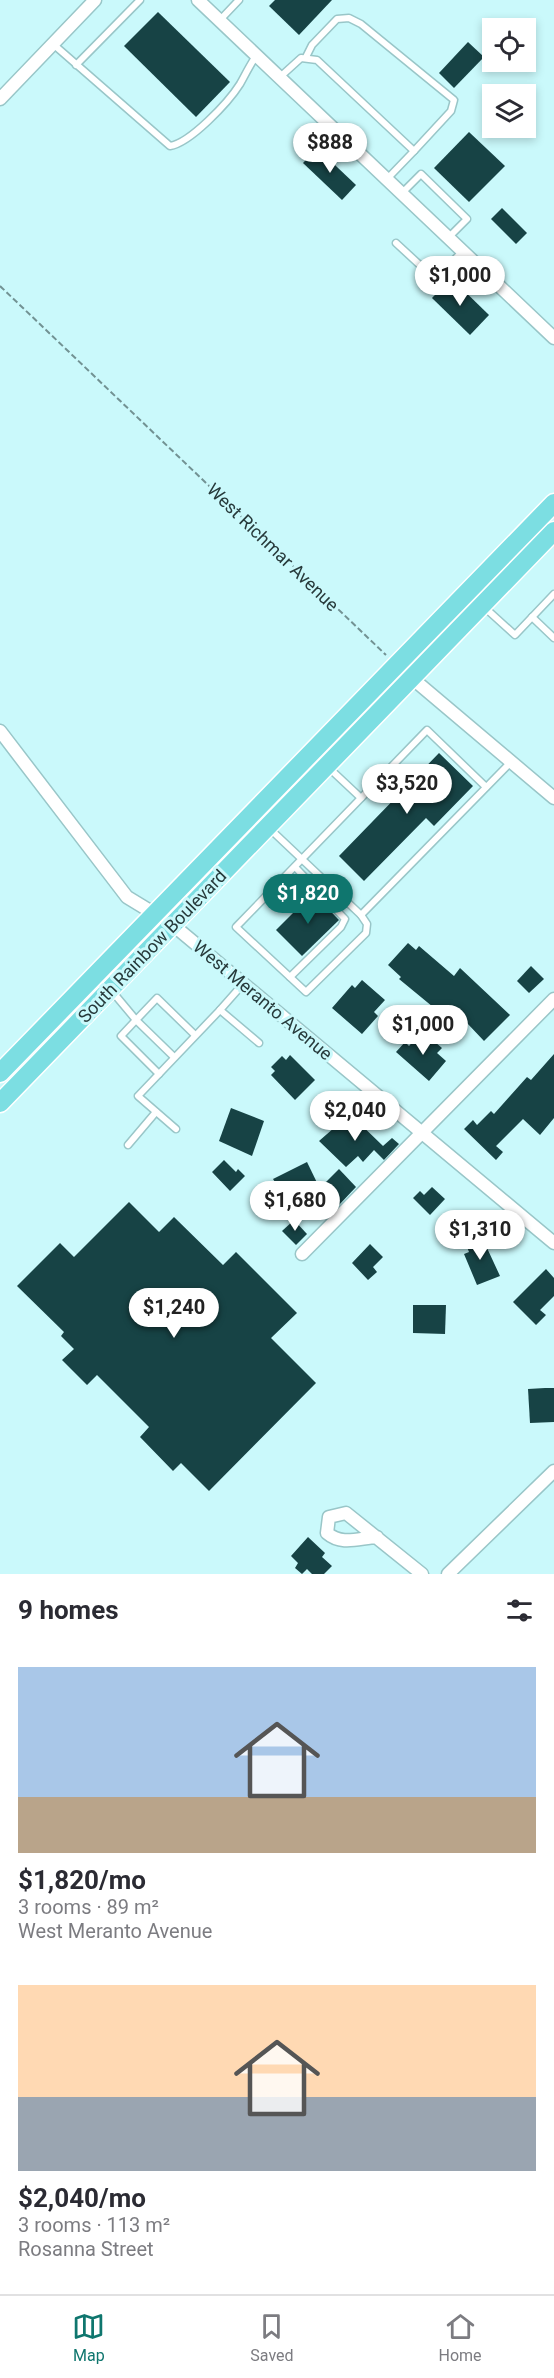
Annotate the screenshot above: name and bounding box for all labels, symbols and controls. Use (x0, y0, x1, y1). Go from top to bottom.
map controls (482, 18, 536, 138)
button: locate (482, 18, 536, 72)
button: layers (482, 84, 536, 138)
pin: $888 (294, 123, 366, 174)
text: $888 (307, 130, 353, 154)
pin: $1,000 (411, 256, 509, 307)
text: $1,000 (429, 263, 491, 287)
street label: West Richmar Avenue (203, 479, 343, 615)
pin: $3,520 (358, 764, 456, 815)
text: $3,520 (376, 771, 438, 795)
street label: South Rainbow Boulevard (73, 865, 231, 1027)
pin: $1,820 (259, 874, 357, 925)
text: $1,820 (277, 881, 339, 905)
street label: West Meranto Avenue (189, 936, 337, 1064)
pin: $1,000 (374, 1005, 472, 1056)
text: $1,000 (392, 1012, 454, 1036)
pin: $2,040 (306, 1091, 404, 1142)
text: $2,040 (324, 1098, 386, 1122)
pin: $1,680 (246, 1181, 344, 1232)
text: $1,680 (264, 1188, 326, 1212)
pin: $1,310 (431, 1210, 529, 1261)
text: $1,310 (449, 1217, 511, 1241)
pin: $1,240 (125, 1288, 223, 1339)
text: $1,240 (143, 1295, 205, 1319)
icon: filters (503, 1594, 536, 1627)
text: 9 homes (18, 1595, 119, 1625)
icon: home (223, 1706, 331, 1814)
text: $1,820/mo (18, 1865, 146, 1895)
text: 3 rooms · 89 m² (18, 1895, 159, 1919)
text: West Meranto Avenue (18, 1919, 212, 1943)
icon: home (223, 2024, 331, 2132)
text: $2,040/mo (18, 2183, 146, 2213)
text: 3 rooms · 113 m² (18, 2213, 170, 2237)
text: Rosanna Street (18, 2237, 154, 2261)
tab: Map (72, 2310, 105, 2365)
tab: Saved (250, 2310, 294, 2365)
tab: Home (438, 2310, 482, 2365)

